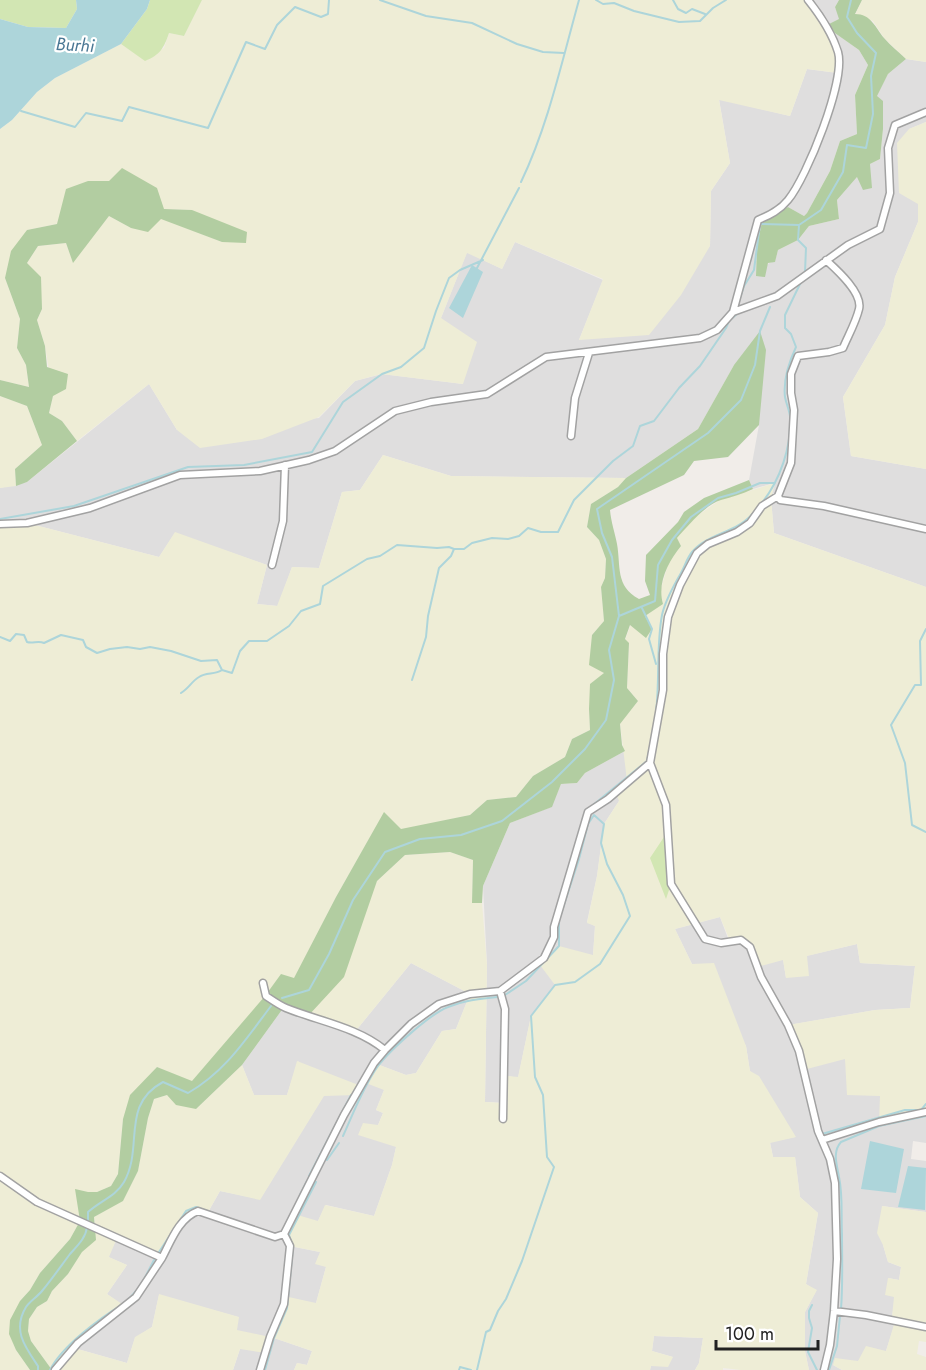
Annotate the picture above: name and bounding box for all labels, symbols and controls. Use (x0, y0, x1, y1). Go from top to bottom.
water label: Burhi (55, 31, 95, 59)
scale bar (716, 1313, 818, 1351)
text: 100 m (725, 1321, 774, 1347)

